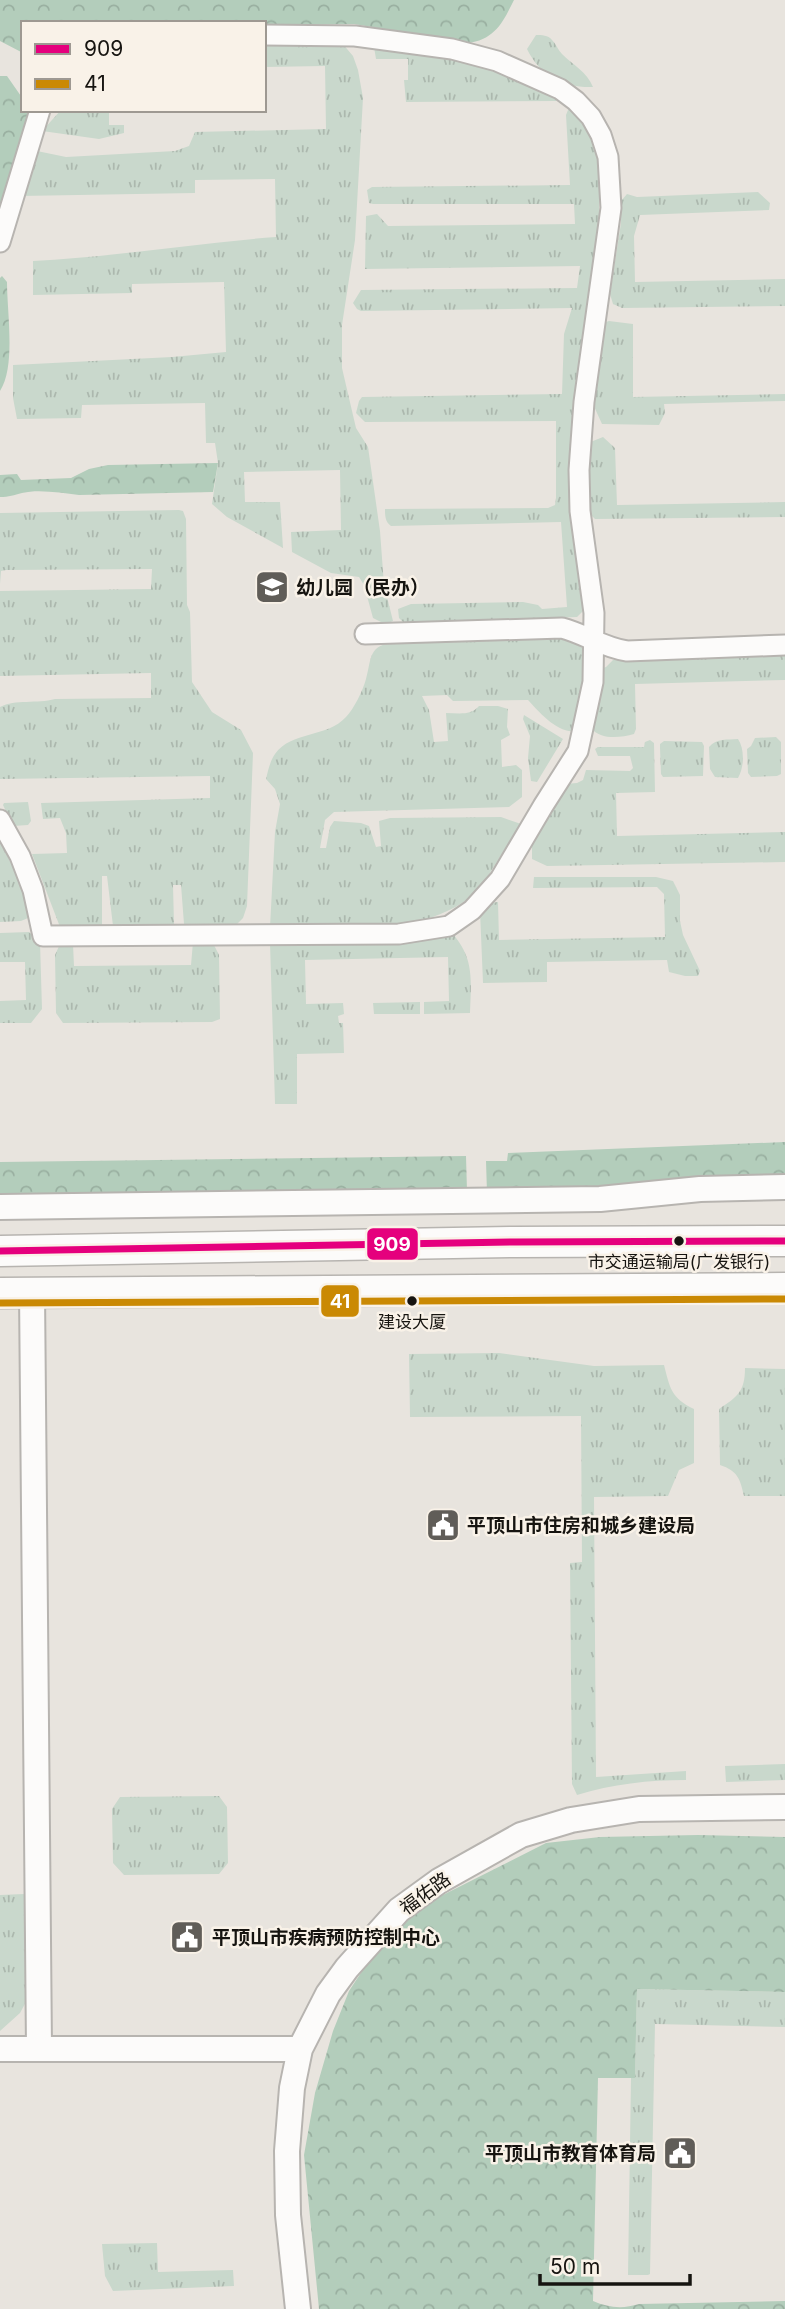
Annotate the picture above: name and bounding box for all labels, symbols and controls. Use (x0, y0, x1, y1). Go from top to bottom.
legend (21, 21, 266, 112)
text: 909 (84, 36, 123, 61)
text: 41 (84, 71, 106, 96)
school or university icon: 幼儿园（民办） (253, 568, 291, 606)
place label: 幼儿园（民办） (296, 576, 429, 599)
line badge: 909 (366, 1227, 419, 1261)
text: 909 (373, 1233, 411, 1256)
marker: 市交通运输局(广发银行) (672, 1234, 686, 1248)
place label: 市交通运输局(广发银行) (588, 1252, 770, 1272)
line badge: 41 (320, 1284, 360, 1318)
text: 41 (330, 1290, 350, 1313)
marker: 建设大厦 (405, 1294, 419, 1308)
place label: 建设大厦 (378, 1312, 446, 1332)
public building icon: 平顶山市住房和城乡建设局 (424, 1506, 462, 1544)
place label: 平顶山市住房和城乡建设局 (467, 1514, 695, 1537)
street label: 福佑路 (395, 1867, 455, 1919)
public building icon: 平顶山市疾病预防控制中心 (168, 1918, 206, 1956)
place label: 平顶山市疾病预防控制中心 (212, 1926, 440, 1949)
public building icon: 平顶山市教育体育局 (661, 2134, 699, 2172)
place label: 平顶山市教育体育局 (485, 2142, 656, 2165)
scale bar (540, 2242, 690, 2286)
text: 50 m (550, 2254, 600, 2279)

